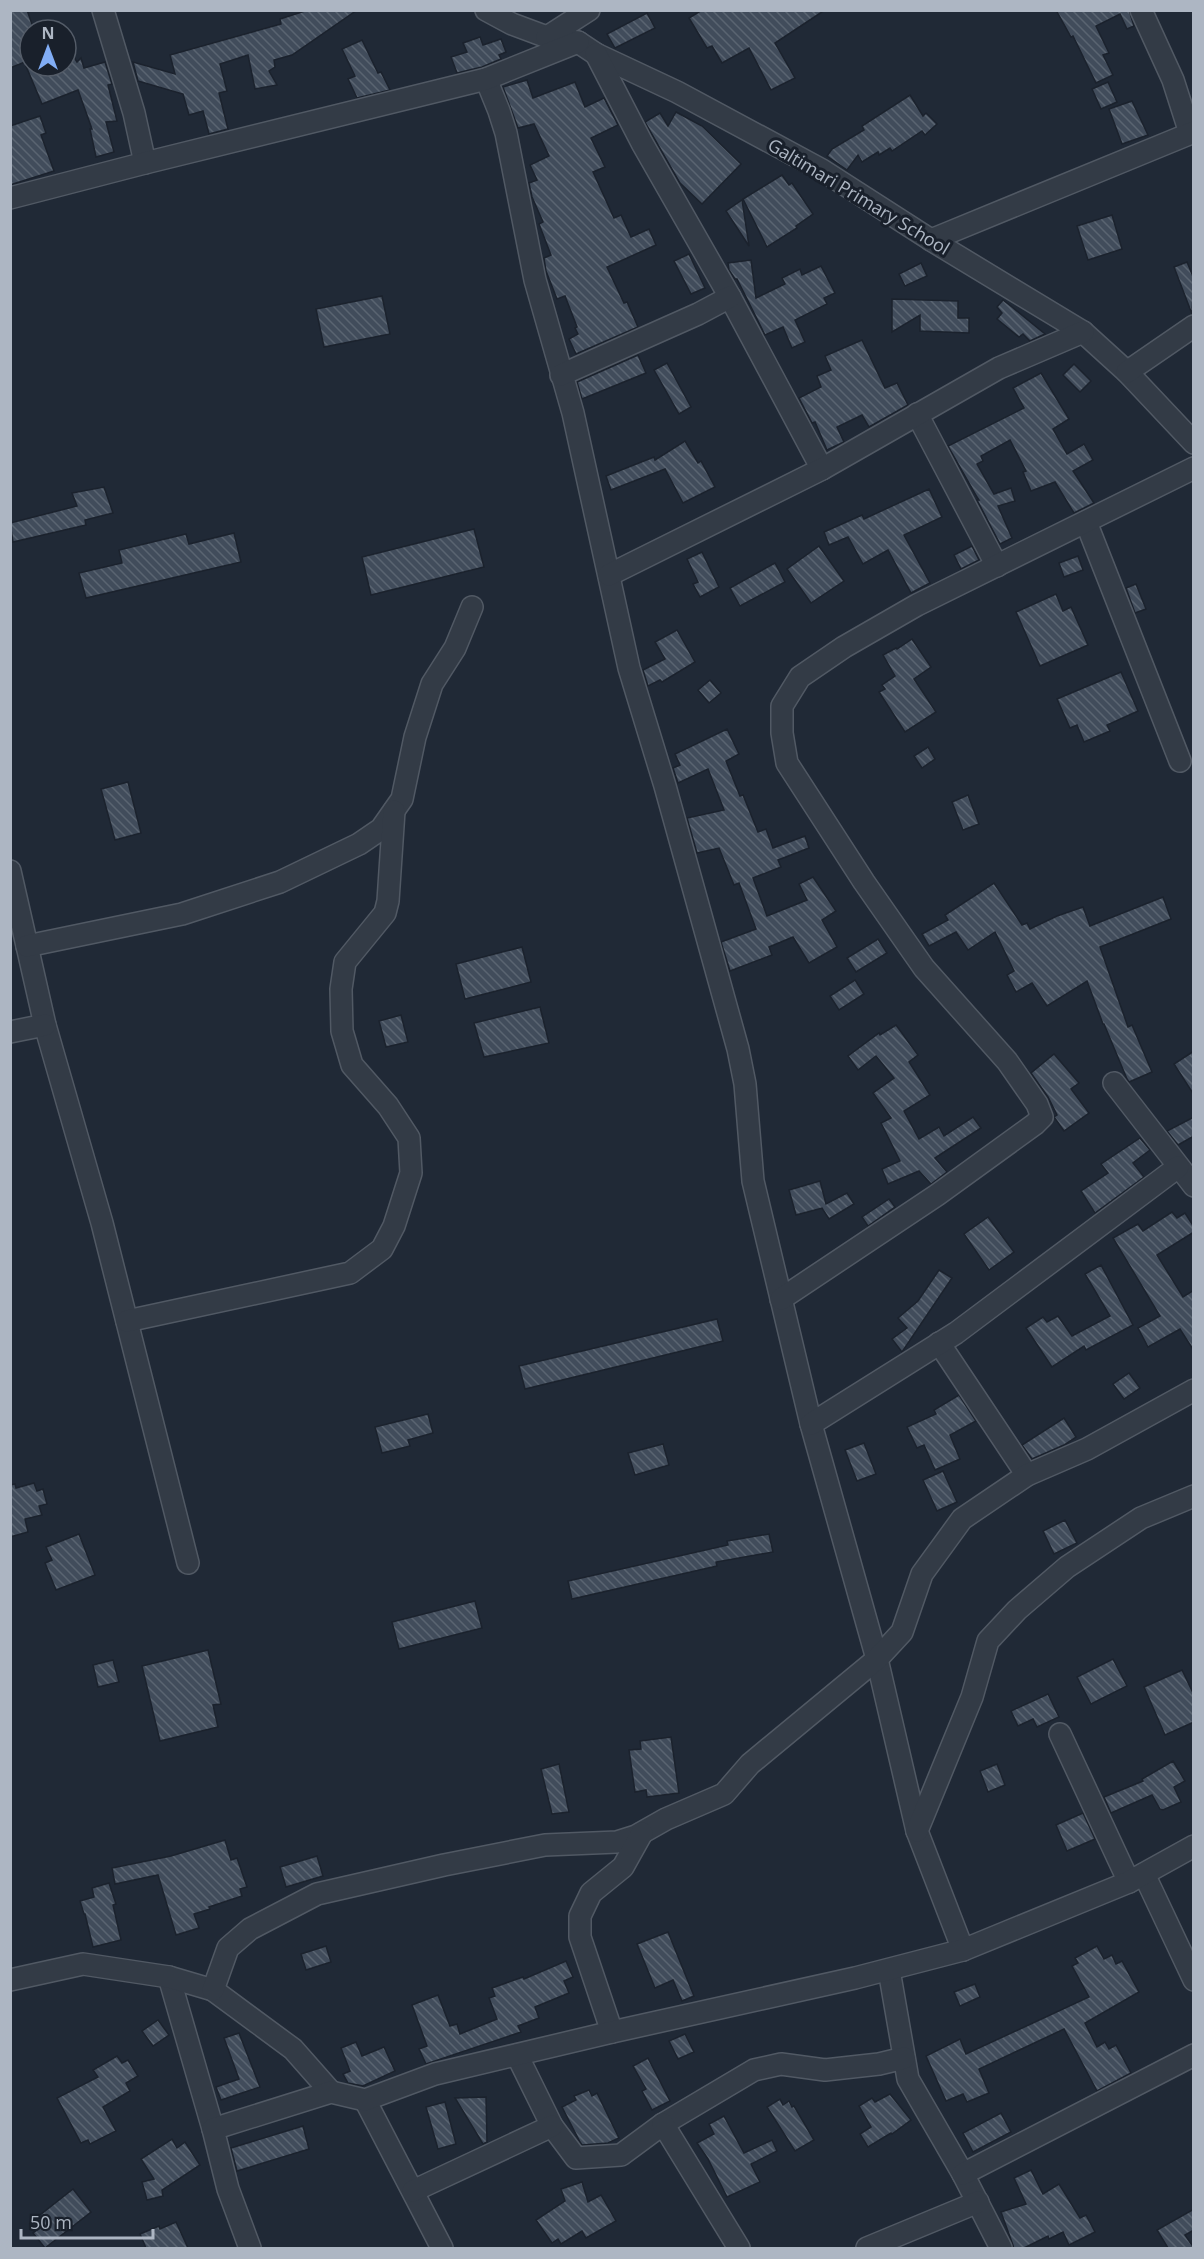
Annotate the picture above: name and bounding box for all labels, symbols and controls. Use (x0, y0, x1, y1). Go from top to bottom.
north arrow (18, 18, 78, 78)
text: N (41, 22, 55, 44)
street label: Galtimari Primary School (764, 132, 954, 260)
scale bar (21, 2202, 153, 2240)
text: 50 m (30, 2210, 72, 2234)

